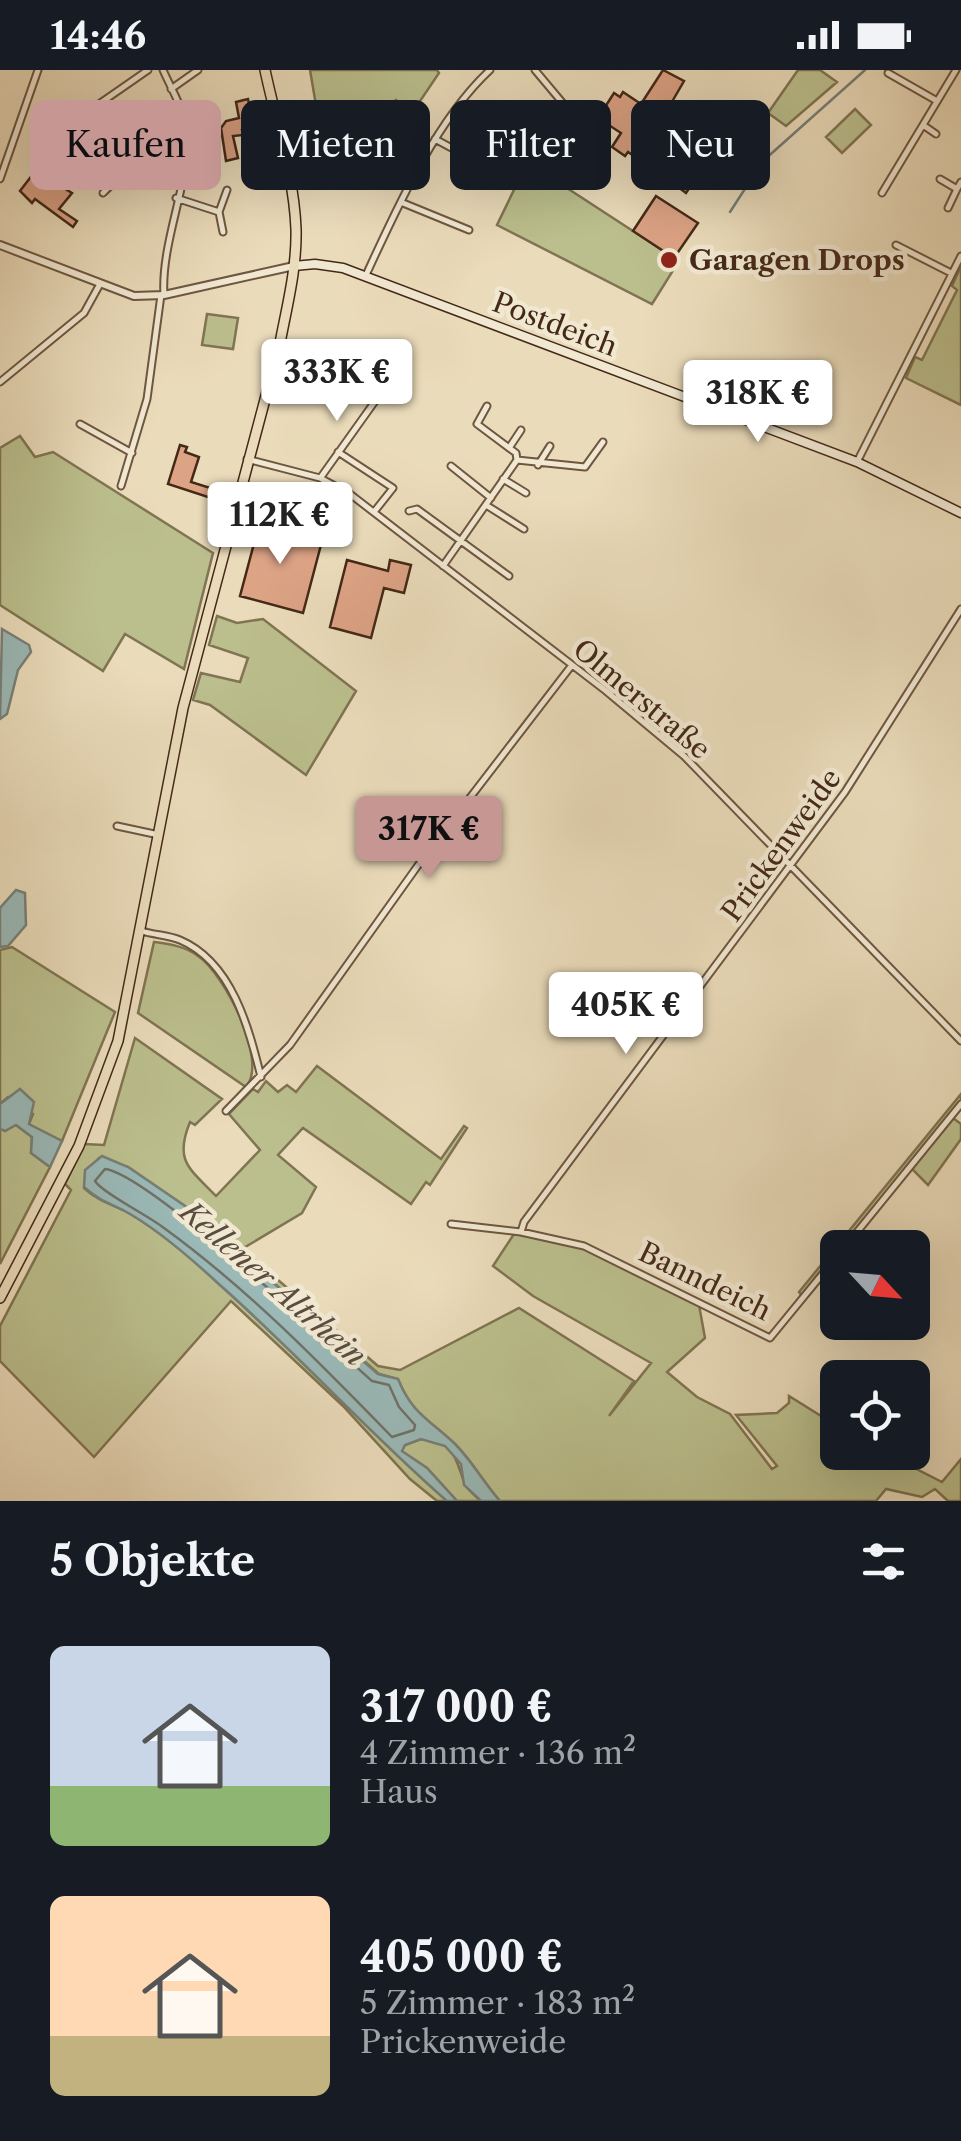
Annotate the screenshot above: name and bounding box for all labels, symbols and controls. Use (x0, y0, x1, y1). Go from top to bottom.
text: 14:46 (50, 12, 146, 59)
chip: Kaufen (30, 100, 221, 190)
chip: Mieten (241, 100, 430, 190)
chip: Filter (450, 100, 611, 190)
chip: Neu (631, 100, 770, 190)
place label: Garagen Drops (689, 243, 905, 277)
marker: Garagen Drops (658, 249, 680, 271)
street label: Postdeich (488, 285, 622, 363)
pin: 333K € (256, 339, 418, 424)
text: 333K € (283, 352, 391, 391)
pin: 318K € (677, 360, 839, 445)
text: 318K € (705, 373, 811, 412)
pin: 112K € (199, 482, 361, 567)
text: 112K € (230, 495, 330, 534)
street label: Olmerstraße (567, 632, 717, 766)
street label: Prickenweide (714, 762, 848, 928)
pin: 317K € (348, 796, 510, 881)
text: 317K € (378, 809, 480, 848)
pin: 405K € (545, 972, 707, 1057)
text: 405K € (571, 985, 681, 1024)
water label: Kellener Altrhein (172, 1192, 374, 1374)
north arrow (820, 1230, 930, 1340)
map controls (820, 1230, 930, 1470)
street label: Banndeich (633, 1234, 777, 1328)
button: locate (820, 1360, 930, 1470)
icon: filters (856, 1534, 911, 1589)
text: 5 Objekte (50, 1535, 255, 1587)
text: 317 000 € (360, 1681, 553, 1733)
icon: home (130, 1686, 250, 1806)
text: 4 Zimmer · 136 m² (360, 1733, 636, 1772)
text: Haus (360, 1772, 438, 1811)
text: 405 000 € (360, 1931, 563, 1983)
icon: home (130, 1936, 250, 2056)
text: 5 Zimmer · 183 m² (360, 1983, 635, 2022)
text: Prickenweide (360, 2022, 566, 2061)

